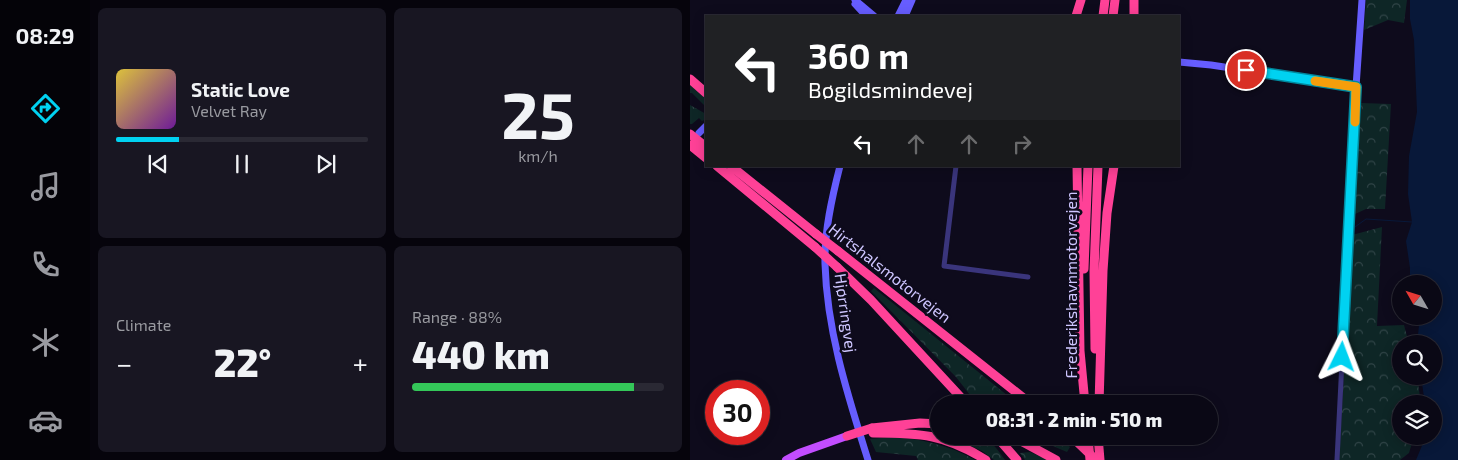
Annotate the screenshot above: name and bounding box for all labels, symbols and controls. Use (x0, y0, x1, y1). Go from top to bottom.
text: 08:29 (15, 22, 75, 48)
text: 360 m (808, 34, 909, 76)
icon: left (725, 35, 790, 100)
pin (1225, 49, 1267, 91)
icon: arrive (1232, 56, 1260, 84)
text: 25 (501, 74, 575, 152)
text: Bøgildsmindevej (808, 76, 973, 102)
text: Static Love (191, 78, 290, 101)
icon: directions (28, 91, 63, 126)
text: Velvet Ray (191, 101, 267, 120)
icon: left (849, 130, 877, 158)
icon: ahead (902, 130, 930, 158)
icon: ahead (955, 130, 983, 158)
icon: right (1008, 130, 1036, 158)
text: km/h (518, 146, 558, 165)
icon: previous (144, 150, 172, 178)
icon: pause (228, 150, 256, 178)
icon: next (312, 150, 340, 178)
icon: music (28, 169, 63, 204)
street label: Frederikshavnmotorvejen (1061, 192, 1081, 378)
street label: Hirtshalsmotorvejen (825, 219, 955, 327)
icon: phone (28, 247, 63, 282)
street label: Hjørringvej (831, 272, 861, 354)
north arrow (1392, 275, 1442, 325)
map controls (1392, 275, 1442, 445)
text: Range · 88% (412, 307, 502, 326)
text: Climate (116, 315, 171, 334)
icon: climate (28, 325, 63, 360)
position arrow (1315, 330, 1367, 382)
text: 440 km (412, 331, 550, 377)
button: search (1392, 335, 1442, 385)
text: 22° (214, 339, 271, 385)
text: − (116, 346, 132, 380)
text: + (353, 346, 368, 380)
speed limit sign: 30 (705, 380, 770, 445)
button: layers (1392, 395, 1442, 445)
icon: car (28, 403, 63, 438)
text: 08:31 · 2 min · 510 m (986, 408, 1162, 431)

